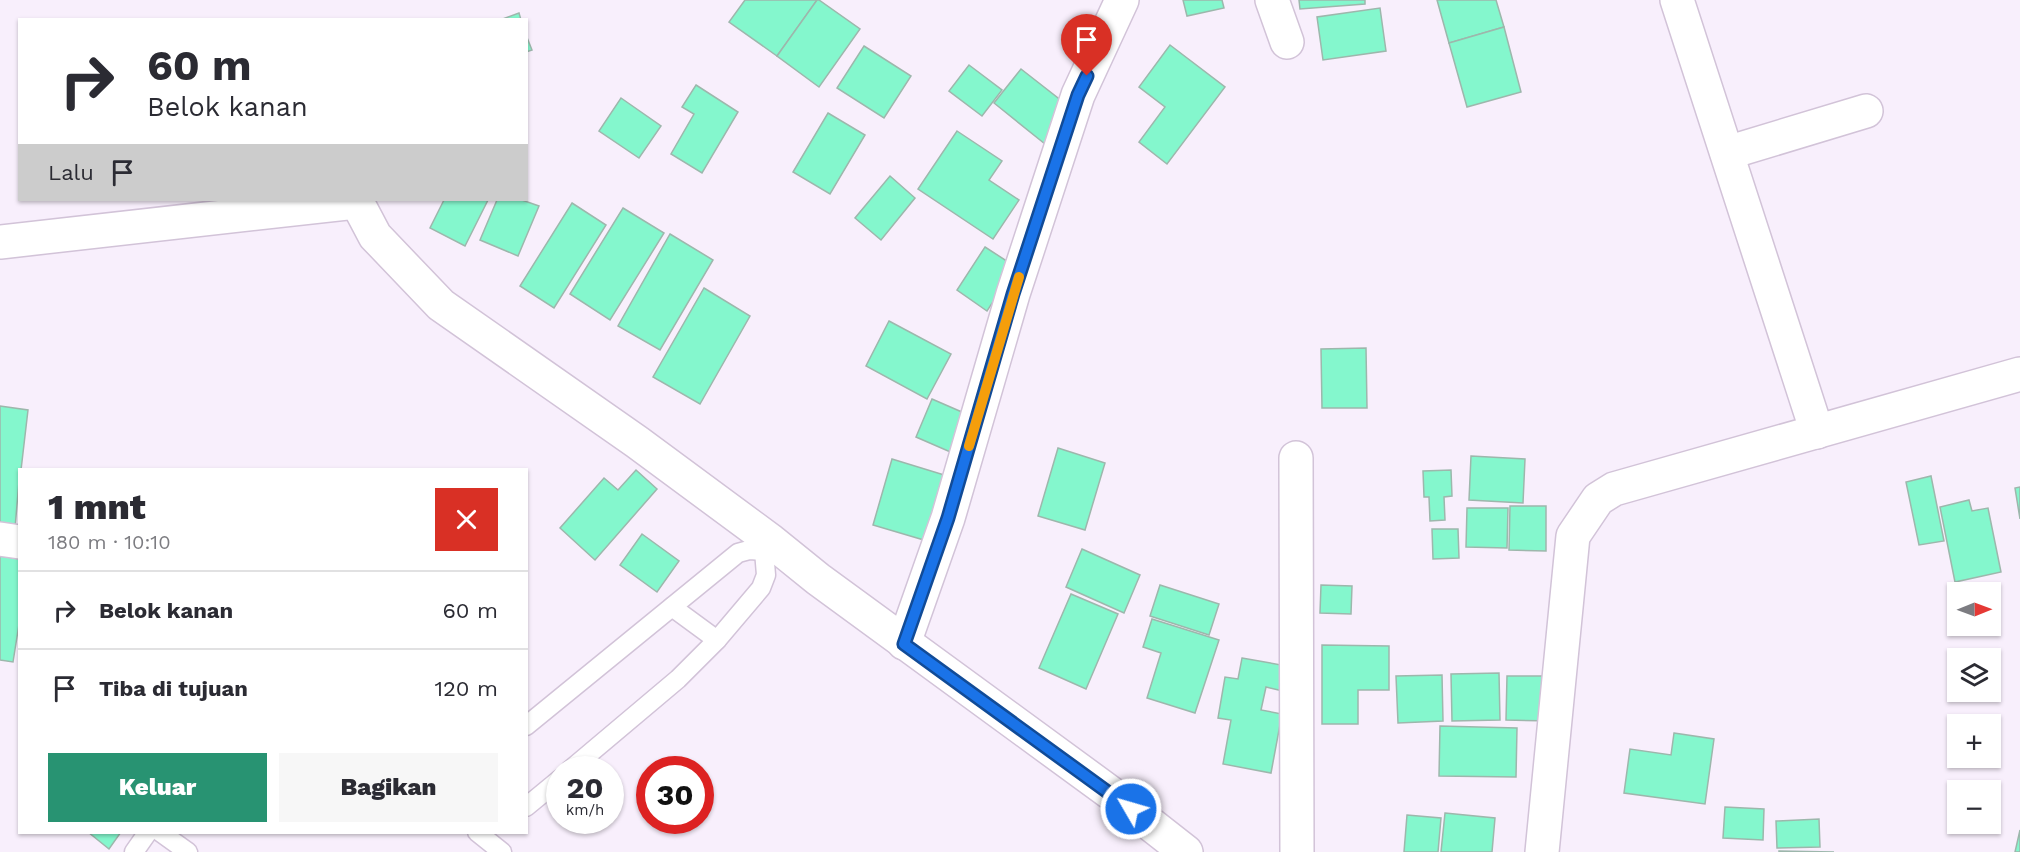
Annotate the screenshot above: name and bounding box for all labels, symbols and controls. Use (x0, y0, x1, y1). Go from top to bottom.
pin (1061, 14, 1112, 76)
icon: arrive (1070, 23, 1103, 56)
text: 60 m (147, 41, 251, 90)
icon: right (48, 42, 126, 120)
text: Belok kanan (147, 91, 308, 123)
icon: arrive (106, 156, 139, 189)
text: Lalu (48, 160, 94, 185)
text: 1 mnt (48, 486, 146, 528)
button: close (435, 488, 498, 551)
text: 180 m · 10:10 (48, 530, 171, 554)
north arrow (1947, 582, 2001, 636)
map controls (1947, 582, 2001, 834)
icon: right (48, 594, 81, 627)
text: Belok kanan (99, 598, 233, 623)
text: 60 m (442, 598, 498, 623)
button: layers (1947, 648, 2001, 702)
icon: arrive (48, 672, 81, 705)
text: Tiba di tujuan (99, 676, 248, 701)
text: 120 m (434, 676, 498, 701)
button: + (1947, 714, 2001, 768)
button: Keluar (48, 753, 267, 822)
button: Bagikan (279, 753, 498, 822)
speed limit sign: 30 (636, 756, 714, 834)
text: 20 (566, 770, 604, 805)
position arrow (1099, 777, 1163, 841)
button: − (1947, 780, 2001, 834)
text: km/h (566, 801, 604, 819)

